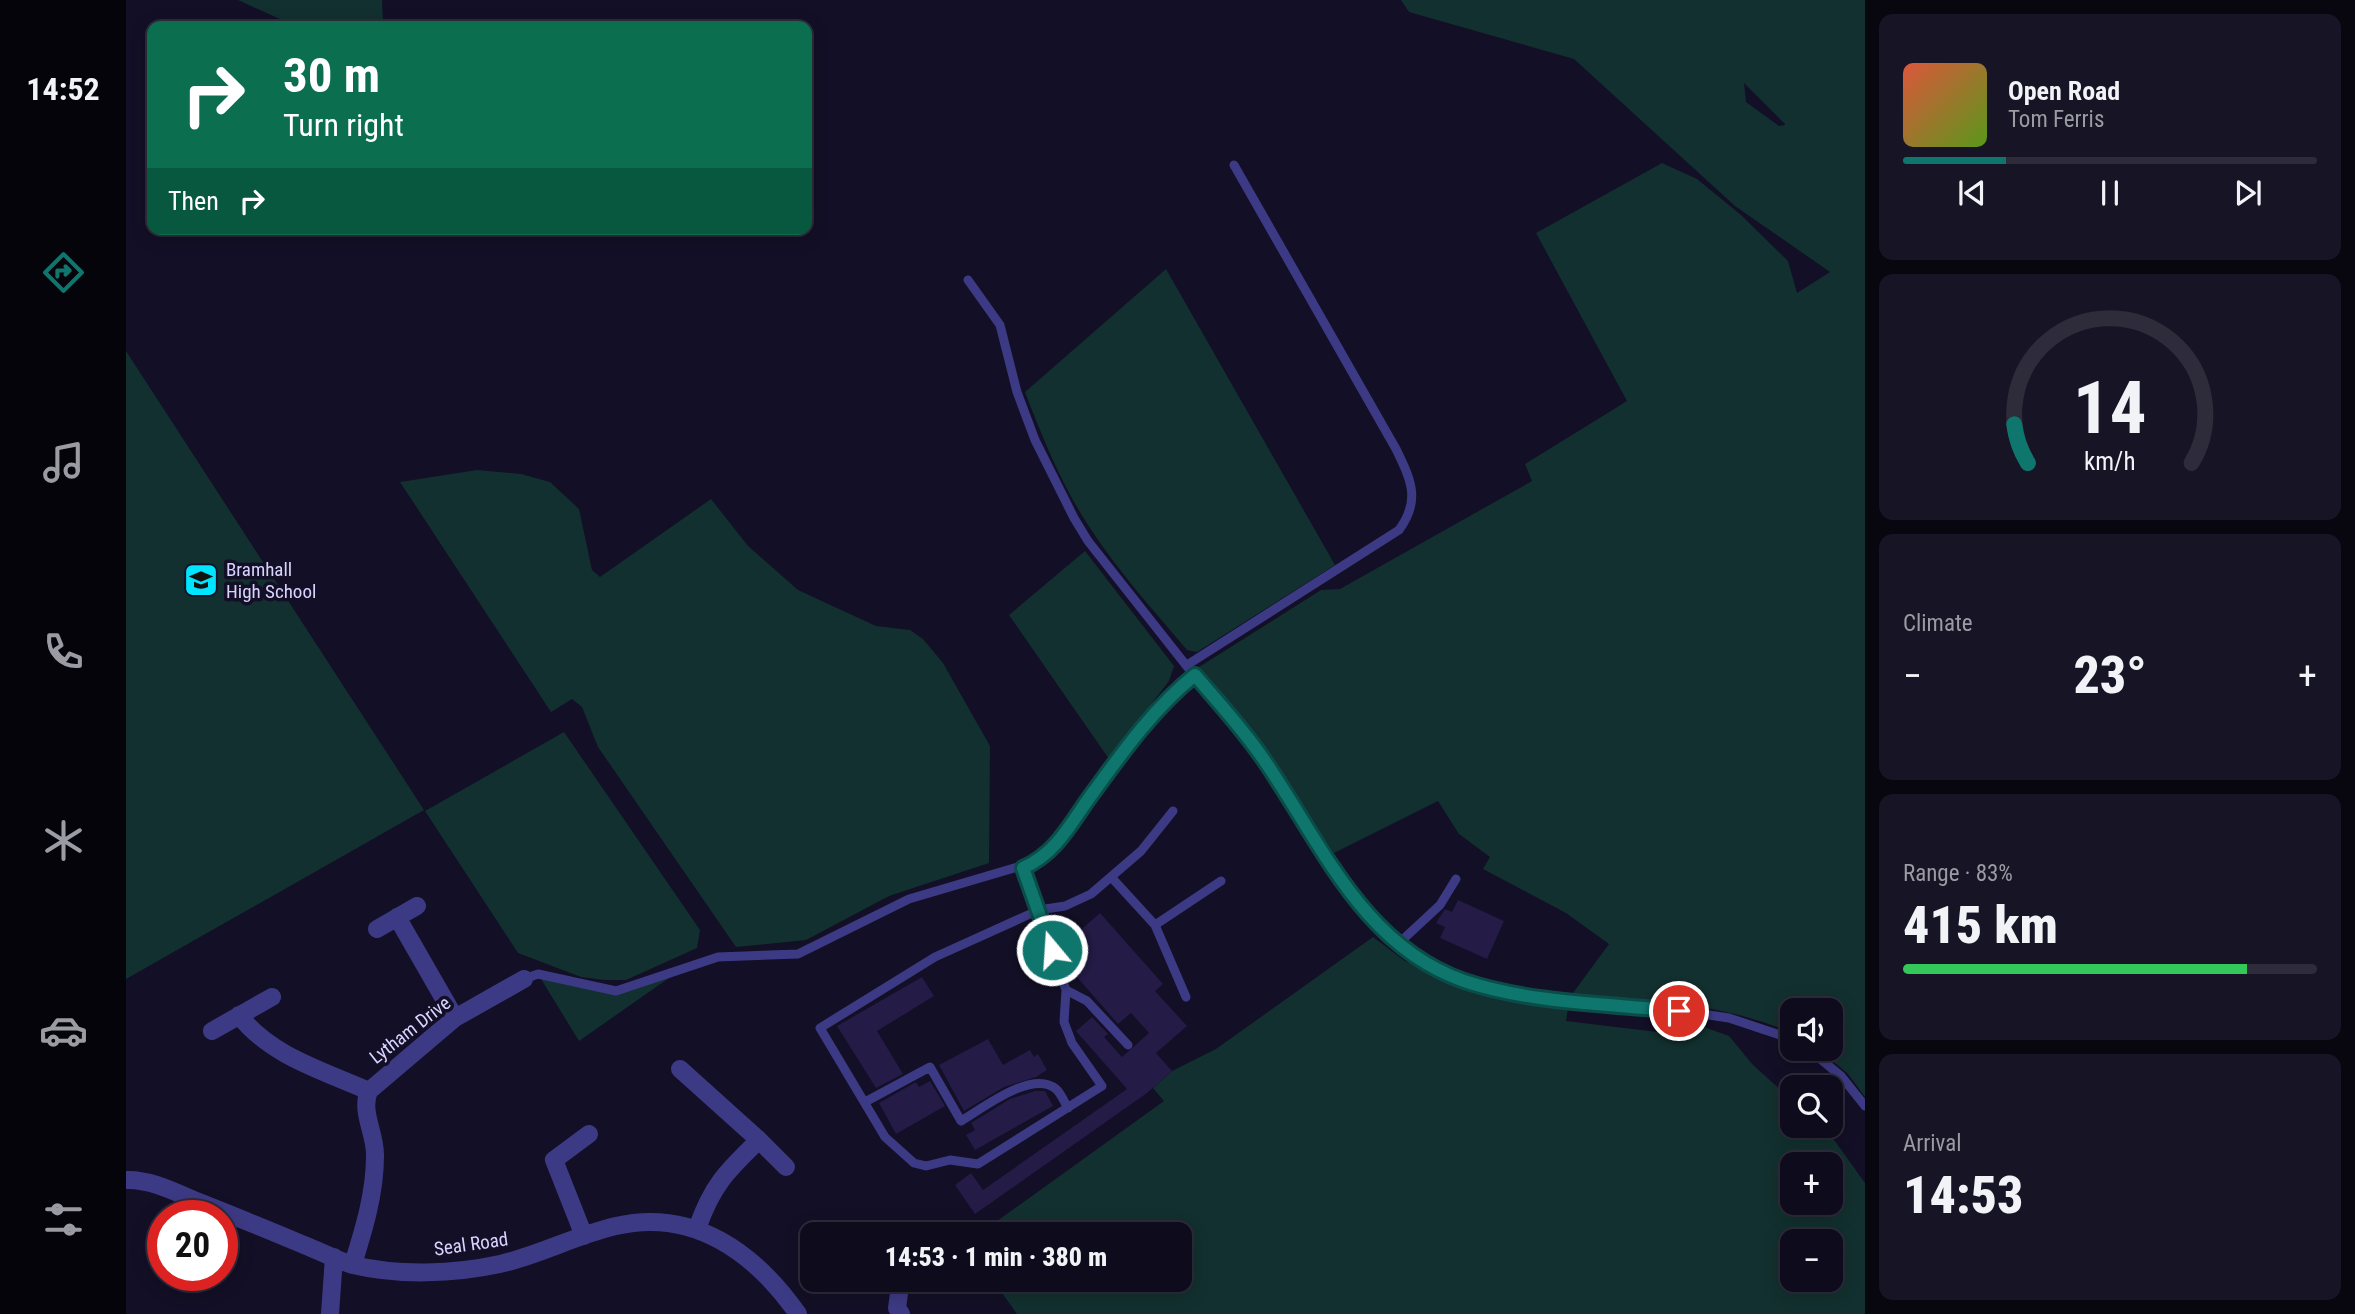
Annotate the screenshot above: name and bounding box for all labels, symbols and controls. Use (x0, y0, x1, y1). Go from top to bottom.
text: 30 m (283, 47, 380, 104)
icon: right (168, 49, 259, 140)
text: 14:52 (26, 70, 100, 108)
text: Open Road (2008, 76, 2120, 106)
text: Turn right (283, 106, 404, 144)
text: Tom Ferris (2008, 106, 2104, 133)
icon: previous (1953, 174, 1991, 212)
icon: pause (2091, 174, 2129, 212)
icon: next (2229, 174, 2267, 212)
icon: right (233, 182, 271, 220)
text: Then (168, 186, 219, 216)
icon: directions (39, 248, 88, 297)
text: 14 (2073, 365, 2147, 451)
icon: music (39, 438, 88, 487)
text: km/h (2084, 447, 2136, 476)
place label: Bramhall High School (226, 558, 316, 603)
school or university icon: Bramhall High School (182, 561, 220, 599)
text: Climate (1903, 610, 1973, 637)
icon: phone (39, 627, 88, 676)
text: 23° (2073, 645, 2147, 706)
text: − (1903, 654, 1922, 698)
text: + (2298, 654, 2317, 698)
icon: climate (39, 816, 88, 865)
text: Range · 83% (1903, 860, 2013, 887)
text: 415 km (1903, 895, 2058, 956)
position arrow (1015, 913, 1089, 987)
pin (1649, 981, 1709, 1041)
street label: Lytham Drive (365, 991, 455, 1069)
icon: arrive (1660, 992, 1698, 1030)
map controls (1780, 998, 1843, 1292)
button: sound (1780, 998, 1843, 1061)
icon: car (39, 1006, 88, 1055)
button: search (1780, 1075, 1843, 1138)
text: Arrival (1903, 1130, 1962, 1157)
button: + (1780, 1152, 1843, 1215)
text: 14:53 (1903, 1165, 2023, 1226)
icon: filters (39, 1195, 88, 1244)
speed limit sign: 20 (147, 1200, 238, 1291)
street label: Seal Road (432, 1227, 510, 1261)
button: − (1780, 1229, 1843, 1292)
text: 14:53 · 1 min · 380 m (885, 1242, 1107, 1272)

